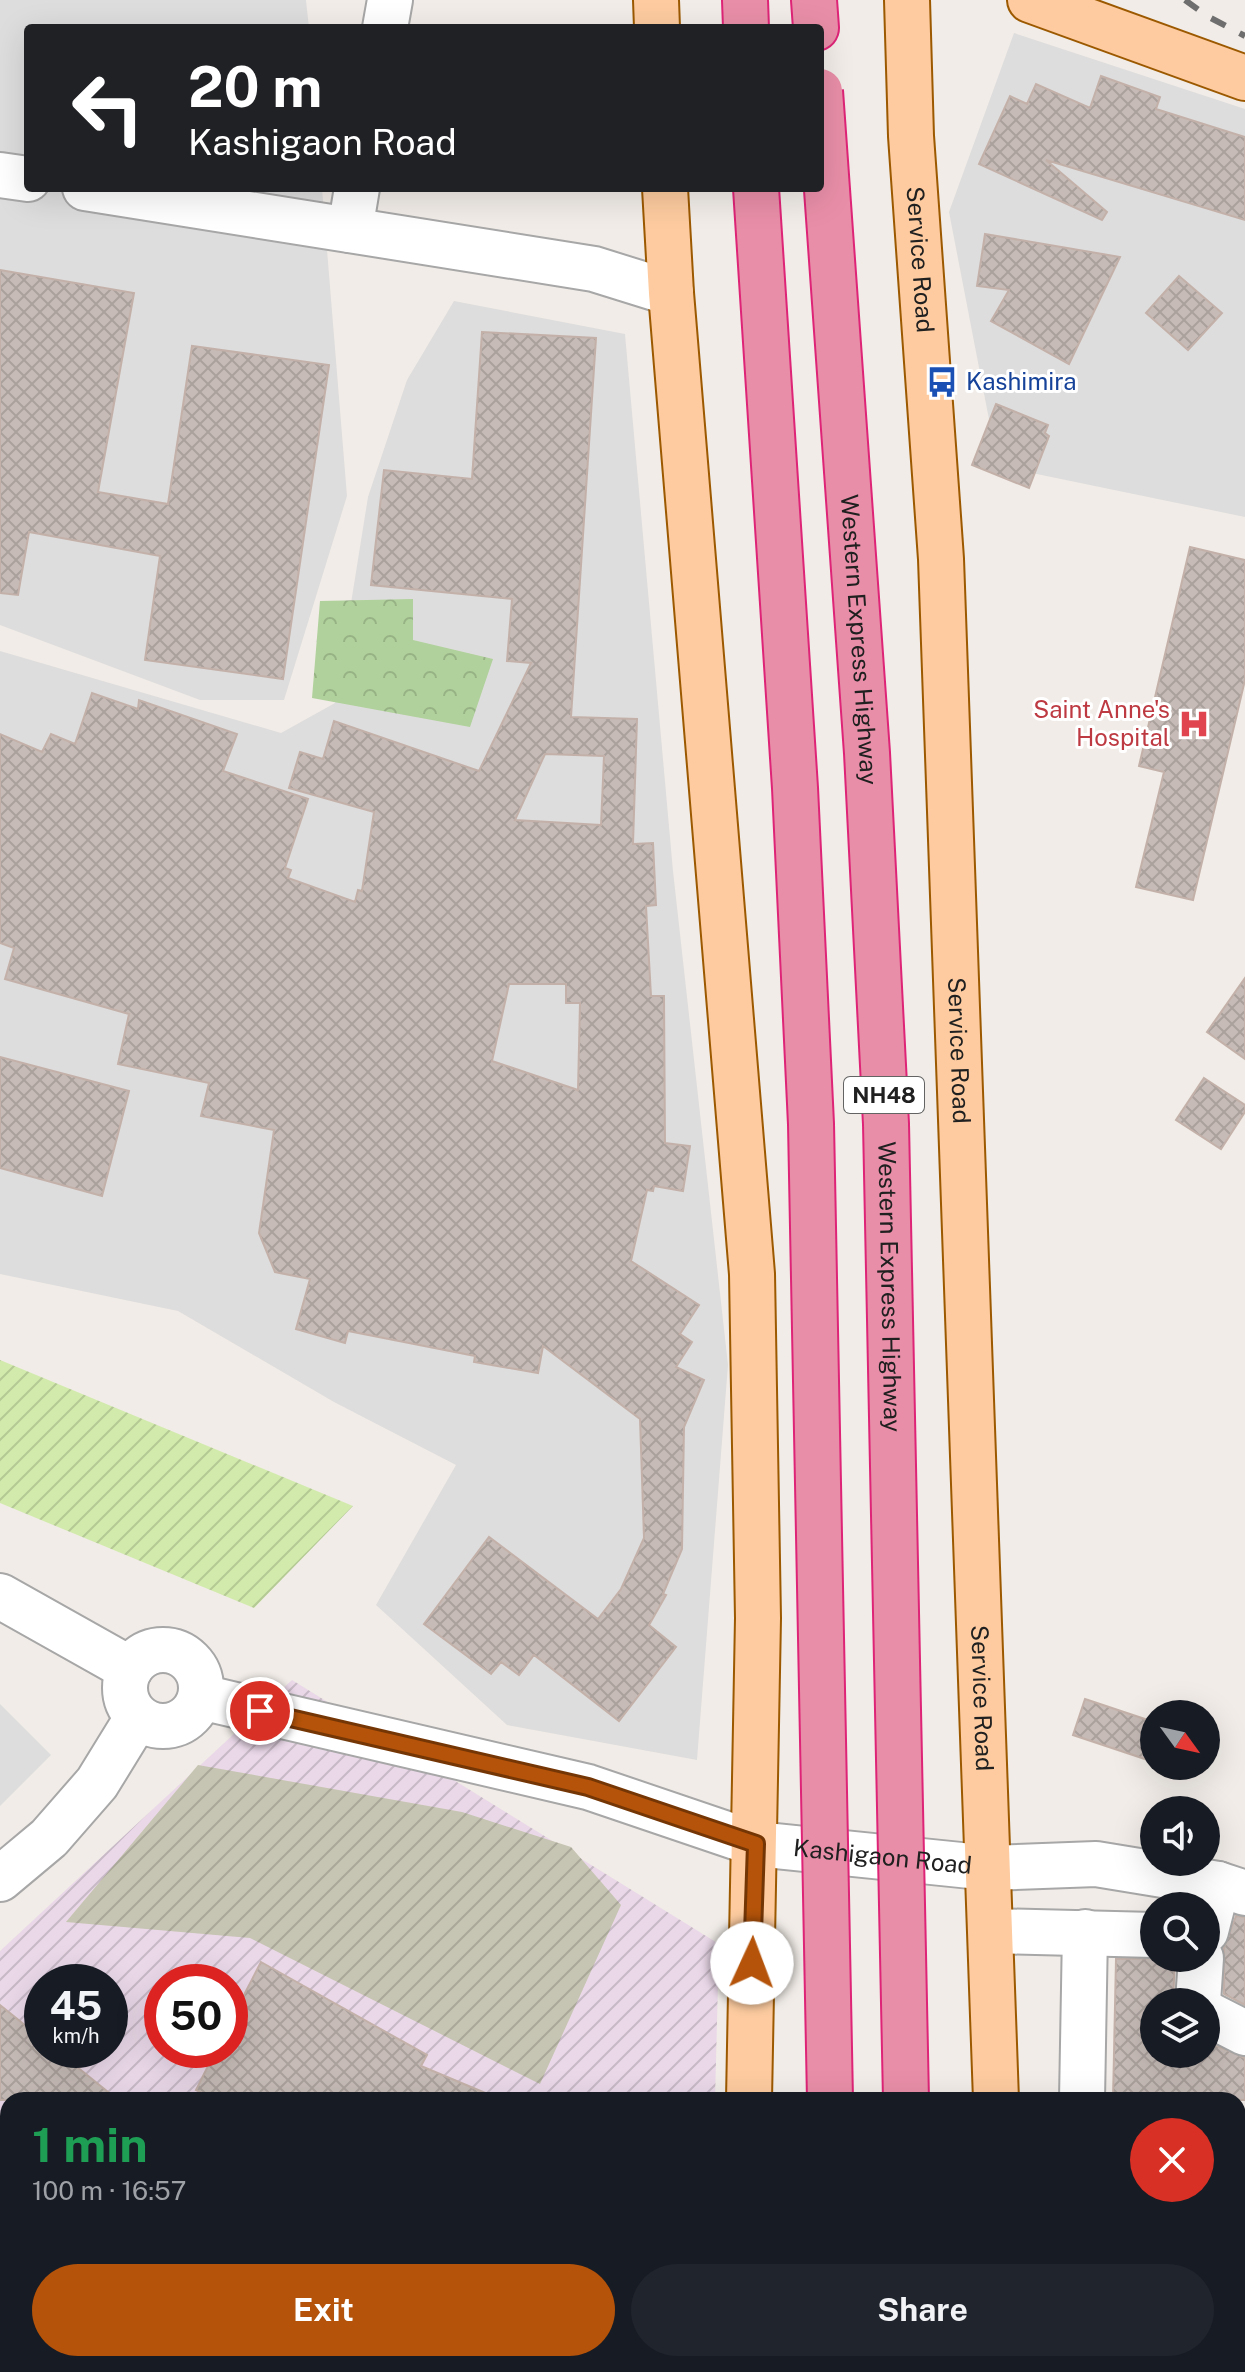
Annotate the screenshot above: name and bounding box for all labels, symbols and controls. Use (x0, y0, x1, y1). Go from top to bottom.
text: 20 m (188, 54, 322, 120)
icon: left (56, 56, 160, 160)
text: Kashigaon Road (188, 121, 457, 163)
street label: Service Road (902, 185, 940, 334)
bus stop icon: Kashimira (925, 365, 959, 399)
place label: Kashimira (966, 367, 1076, 395)
street label: Western Express Highway (836, 493, 884, 786)
place label: Saint Anne's Hospital (1033, 695, 1170, 751)
hospital icon: Saint Anne's Hospital (1177, 707, 1211, 741)
street label: Service Road (943, 977, 976, 1124)
road number: NH48 (844, 1077, 924, 1113)
street label: Western Express Highway (873, 1141, 907, 1433)
street label: Service Road (966, 1624, 999, 1772)
pin (226, 1677, 294, 1745)
icon: arrive (238, 1689, 282, 1733)
north arrow (1140, 1700, 1220, 1780)
map controls (1140, 1700, 1220, 2068)
button: sound (1140, 1796, 1220, 1876)
street label: Kashigaon Road (792, 1833, 973, 1879)
button: search (1140, 1892, 1220, 1972)
position arrow (710, 1921, 794, 2005)
speed limit sign: 50 (144, 1964, 248, 2068)
text: 45 (50, 1982, 102, 2029)
button: layers (1140, 1988, 1220, 2068)
text: km/h (52, 2024, 100, 2048)
text: 1 min (32, 2116, 148, 2173)
button: close (1130, 2118, 1214, 2202)
text: 100 m · 16:57 (32, 2175, 186, 2206)
button: Exit (32, 2264, 615, 2356)
button: Share (631, 2264, 1214, 2356)

